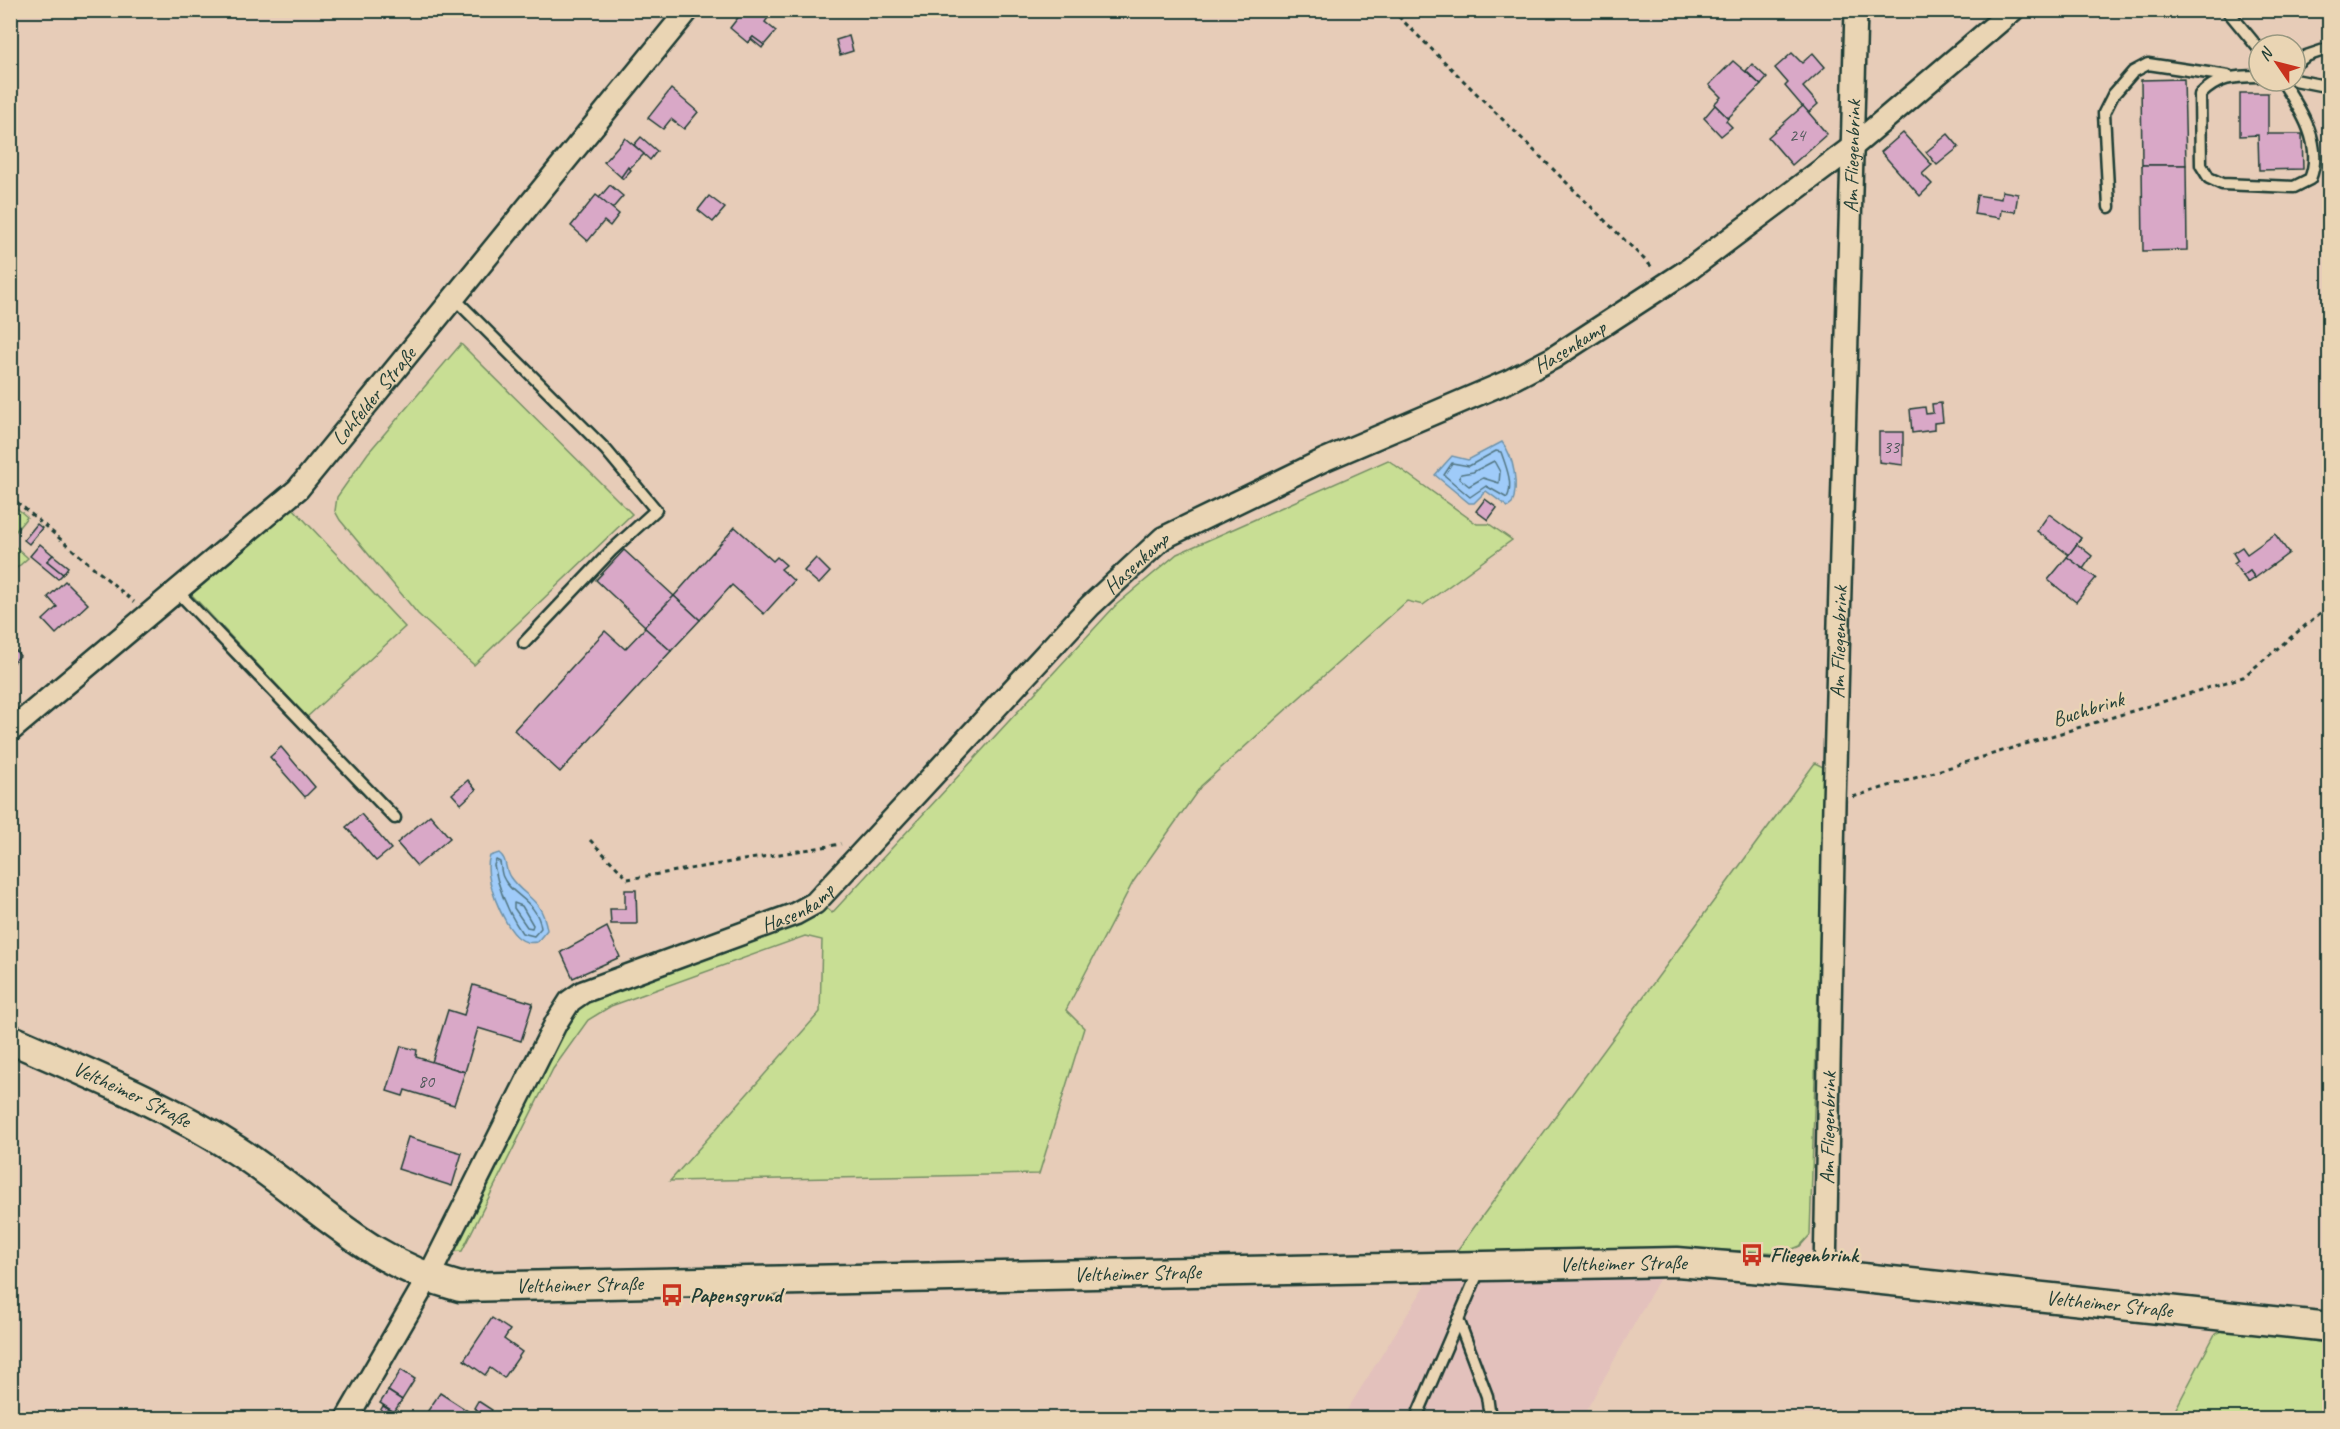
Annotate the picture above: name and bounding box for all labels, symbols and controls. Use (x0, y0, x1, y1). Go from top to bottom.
north arrow (2247, 33, 2307, 93)
text: N (2254, 43, 2278, 65)
street label: Am Fliegenbrink (1837, 98, 1867, 213)
house number: 24 (1789, 124, 1807, 146)
street label: Hasenkamp (1529, 314, 1612, 379)
street label: Lohfelder Straße (326, 340, 423, 451)
house number: 33 (1883, 436, 1901, 458)
street label: Hasenkamp (1098, 524, 1173, 600)
street label: Am Fliegenbrink (1824, 584, 1853, 699)
street label: Buchbrink (2049, 685, 2128, 732)
street label: Hasenkamp (758, 877, 841, 938)
street label: Veltheimer Straße (69, 1055, 197, 1135)
house number: 80 (418, 1070, 436, 1092)
street label: Am Fliegenbrink (1814, 1070, 1842, 1185)
bus stop icon: Fliegenbrink (1739, 1242, 1765, 1268)
place label: Fliegenbrink (1770, 1242, 1860, 1268)
street label: Veltheimer Straße (1559, 1249, 1690, 1277)
street label: Veltheimer Straße (1074, 1259, 1203, 1287)
street label: Veltheimer Straße (516, 1270, 645, 1299)
bus stop icon: Papensgrund (659, 1282, 685, 1308)
place label: Papensgrund (690, 1282, 785, 1308)
street label: Veltheimer Straße (2045, 1284, 2176, 1324)

